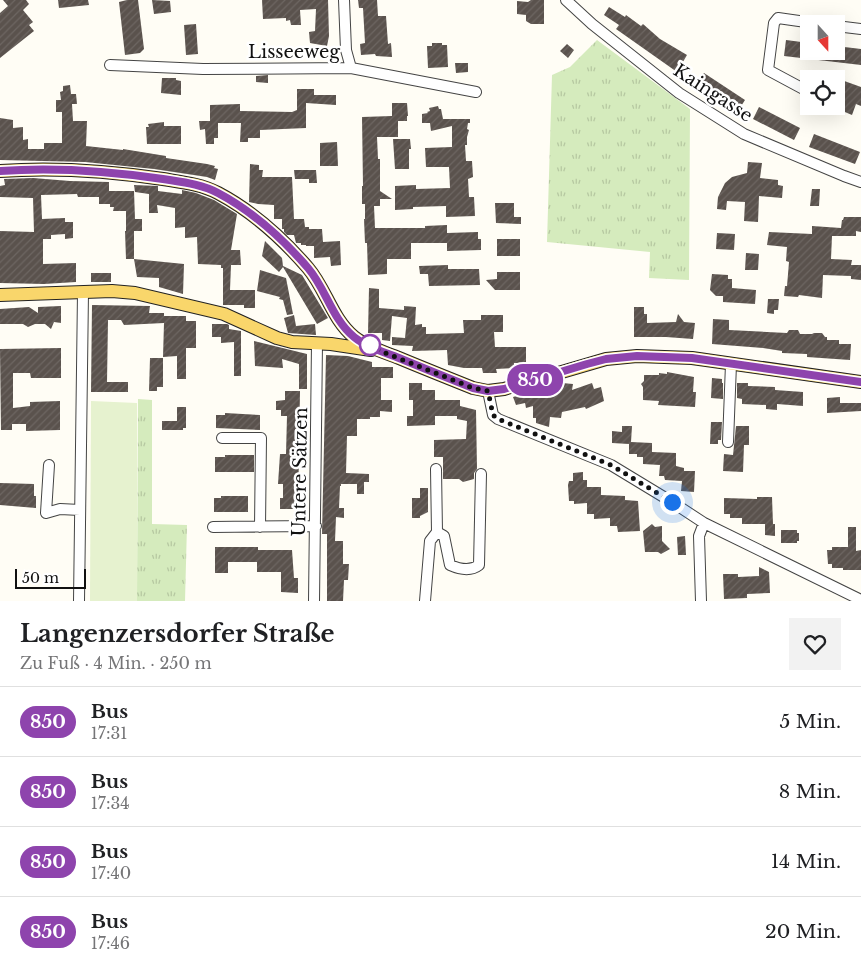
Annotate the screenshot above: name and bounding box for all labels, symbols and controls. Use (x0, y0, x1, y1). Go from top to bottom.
north arrow (800, 15, 845, 60)
map controls (800, 15, 845, 115)
street label: Lisseeweg (248, 41, 340, 63)
street label: Kaingasse (669, 59, 757, 127)
button: locate (800, 70, 845, 115)
unlabelled marker (359, 334, 381, 356)
line badge: 850 (506, 364, 564, 396)
text: 850 (517, 369, 553, 391)
street label: Untere Sätzen (288, 407, 312, 537)
your location (660, 490, 685, 515)
scale bar (15, 566, 86, 589)
text: 50 m (22, 569, 59, 587)
button: heart (789, 618, 841, 670)
text: Langenzersdorfer Straße (20, 619, 335, 648)
text: Zu Fuß · 4 Min. · 250 m (20, 653, 212, 673)
text: Bus (91, 700, 128, 723)
text: 5 Min. (779, 710, 841, 733)
text: 850 (30, 711, 66, 733)
text: 17:31 (91, 723, 127, 743)
text: Bus (91, 770, 128, 793)
text: 8 Min. (779, 780, 841, 803)
text: 850 (30, 781, 66, 803)
text: 17:34 (91, 793, 130, 813)
text: Bus (91, 840, 128, 863)
text: 14 Min. (771, 850, 841, 873)
text: 850 (30, 851, 66, 873)
text: 17:40 (91, 863, 131, 883)
text: Bus (91, 910, 128, 933)
text: 20 Min. (765, 920, 841, 943)
text: 850 (30, 921, 66, 943)
text: 17:46 (91, 933, 130, 953)

